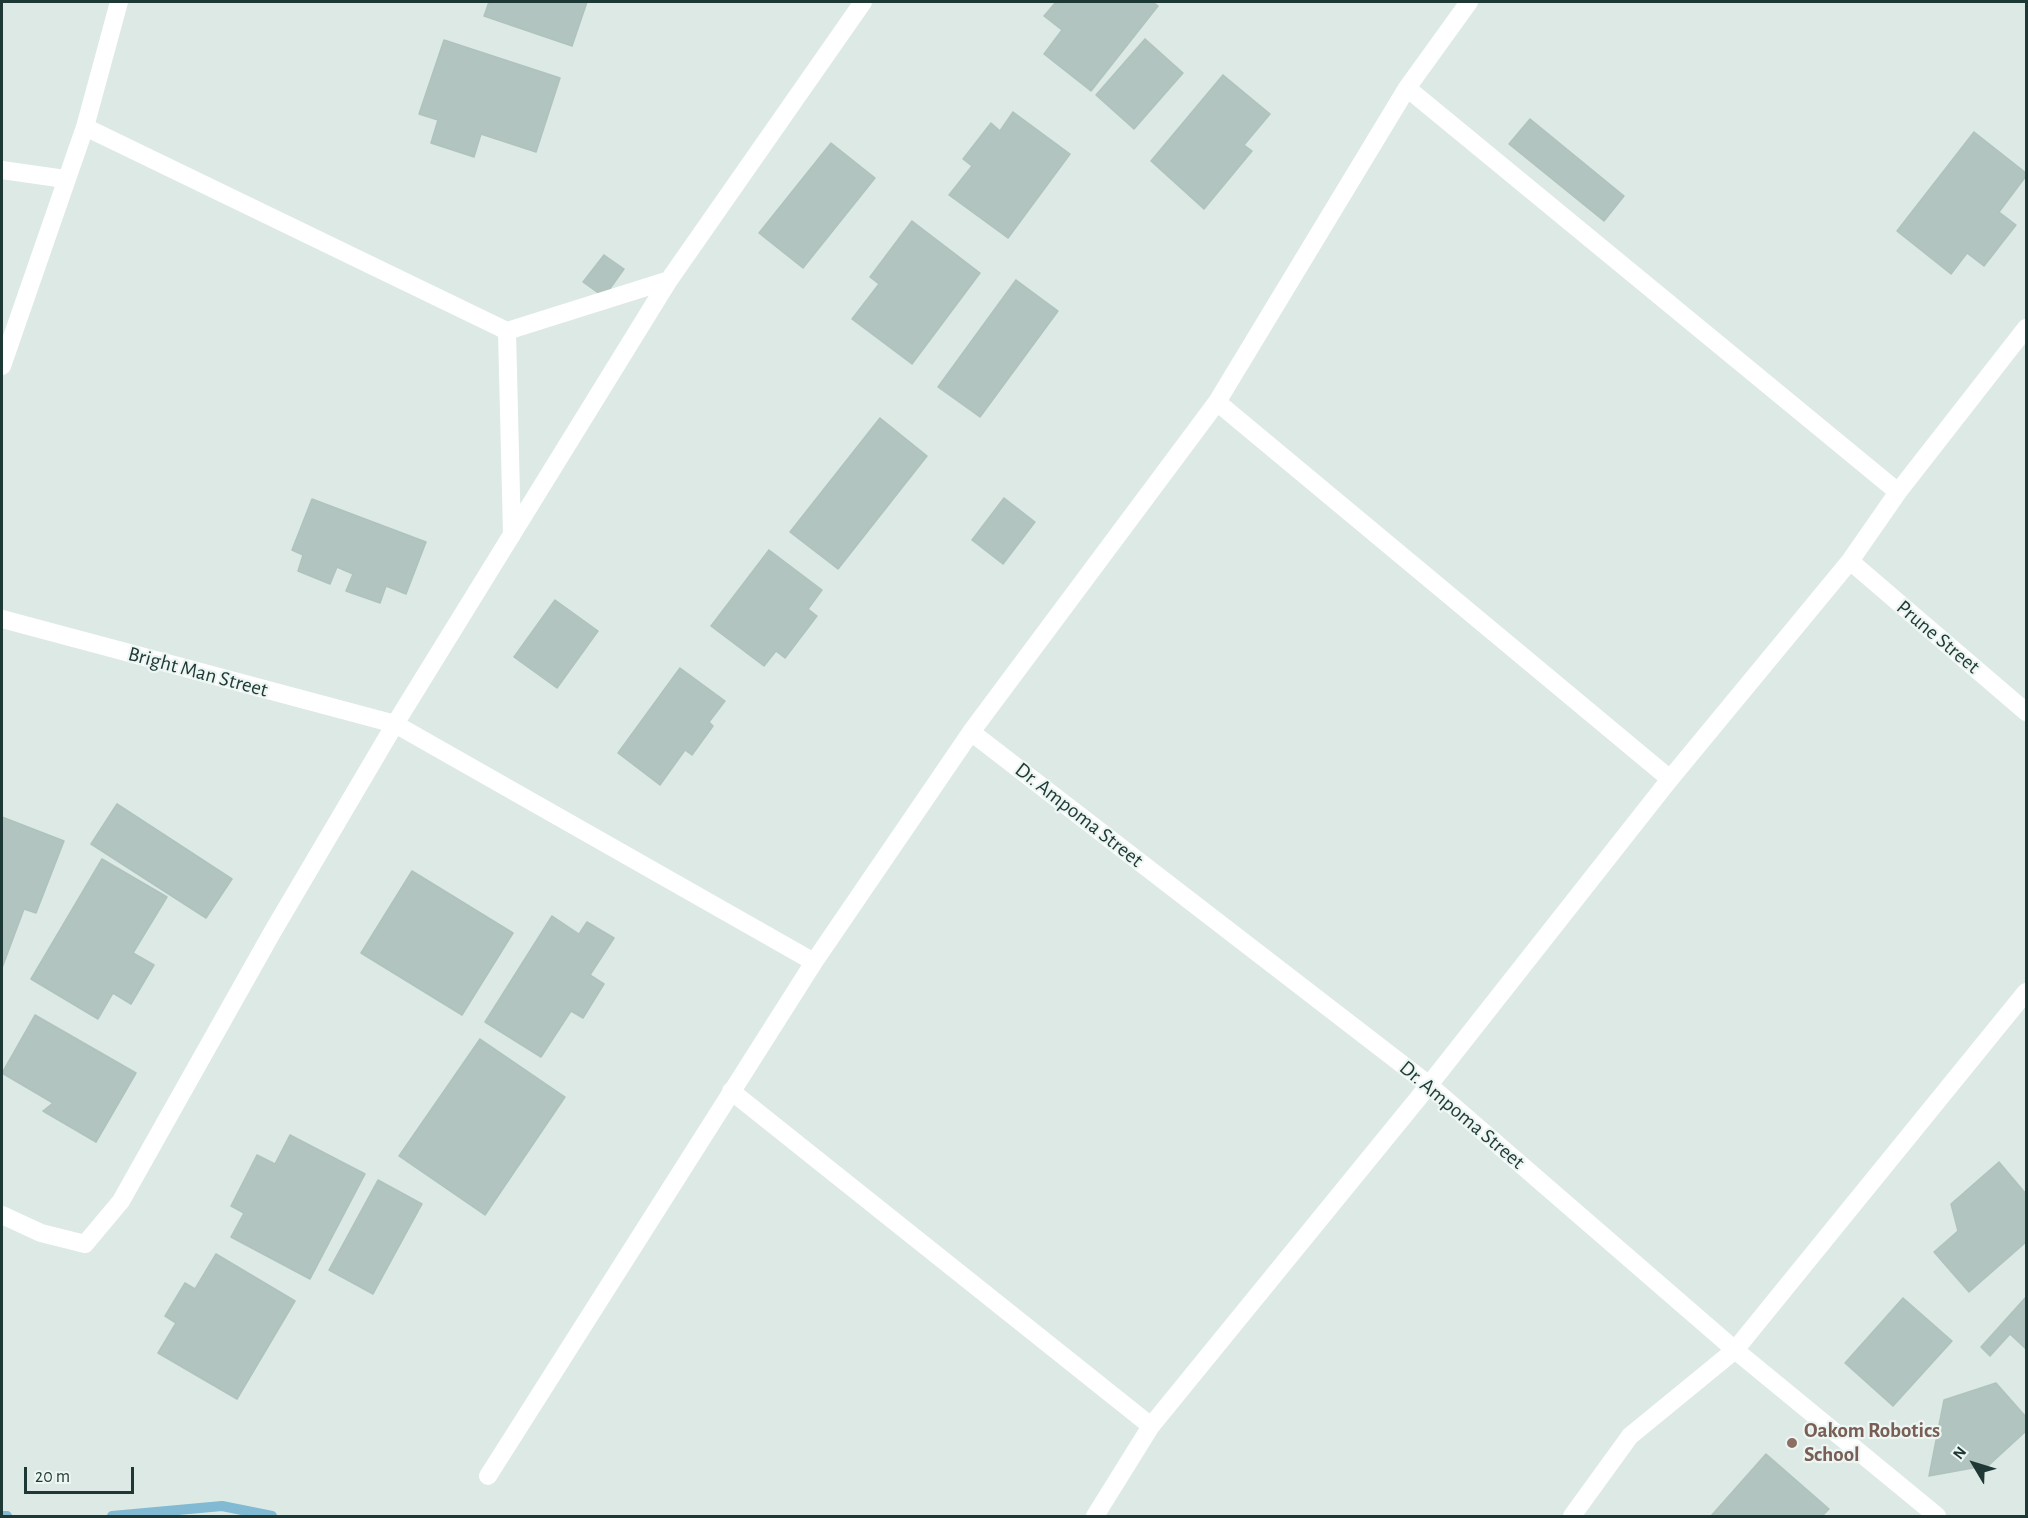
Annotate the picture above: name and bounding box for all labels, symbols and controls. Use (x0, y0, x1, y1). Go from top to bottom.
street label: Prune Street (1891, 595, 1985, 679)
street label: Bright Man Street (125, 641, 271, 703)
street label: Dr. Ampoma Street (1010, 757, 1148, 873)
street label: Dr. Ampoma Street (1394, 1055, 1530, 1175)
place label: Oakom Robotics School (1804, 1418, 1940, 1468)
north arrow (1944, 1434, 2004, 1494)
marker: Oakom Robotics School (1785, 1436, 1799, 1450)
text: N (1950, 1444, 1970, 1462)
scale bar (27, 1455, 136, 1493)
text: 20 m (35, 1468, 70, 1486)

